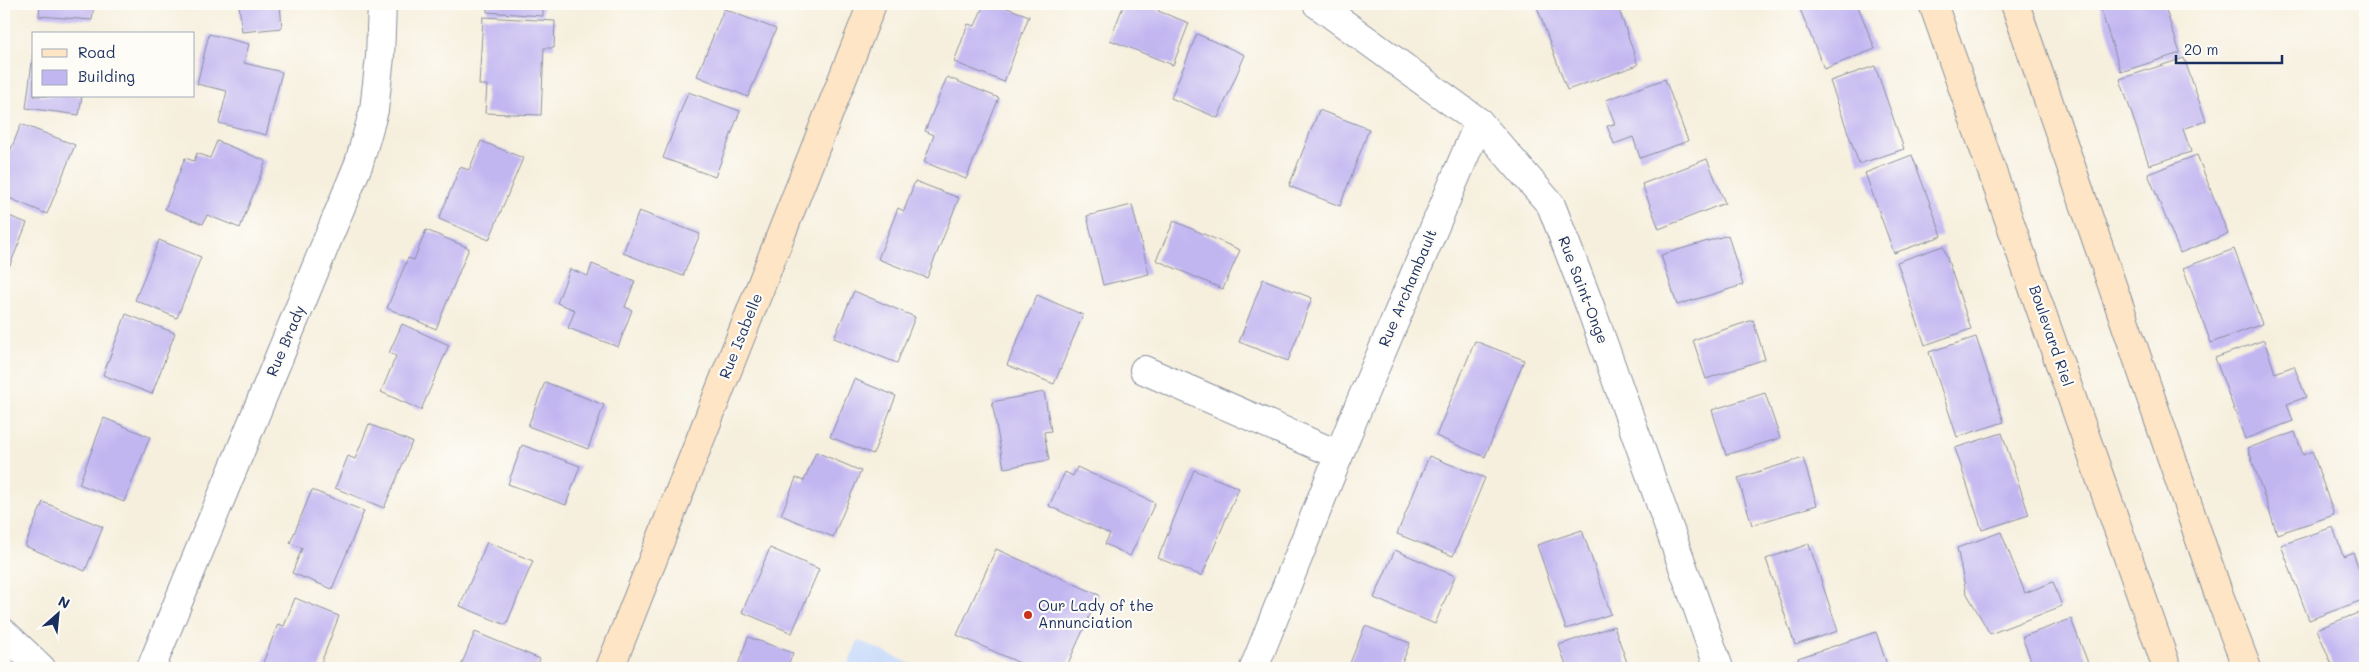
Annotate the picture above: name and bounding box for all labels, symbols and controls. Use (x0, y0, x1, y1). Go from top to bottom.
legend (32, 32, 195, 98)
scale bar (2176, 32, 2283, 64)
text: 20 m (2184, 39, 2218, 59)
text: Road (78, 42, 115, 62)
text: Building (78, 66, 135, 86)
street label: Rue Archambault (1373, 226, 1441, 349)
street label: Rue Saint-Onge (1554, 233, 1614, 346)
street label: Boulevard Riel (2025, 282, 2079, 389)
street label: Rue Isabelle (714, 290, 766, 381)
street label: Rue Brady (261, 302, 309, 379)
north arrow (32, 590, 82, 640)
text: N (55, 591, 73, 613)
place label: Our Lady of the Annunciation (1038, 595, 1154, 632)
marker: Our Lady of the Annunciation (1022, 609, 1034, 621)

